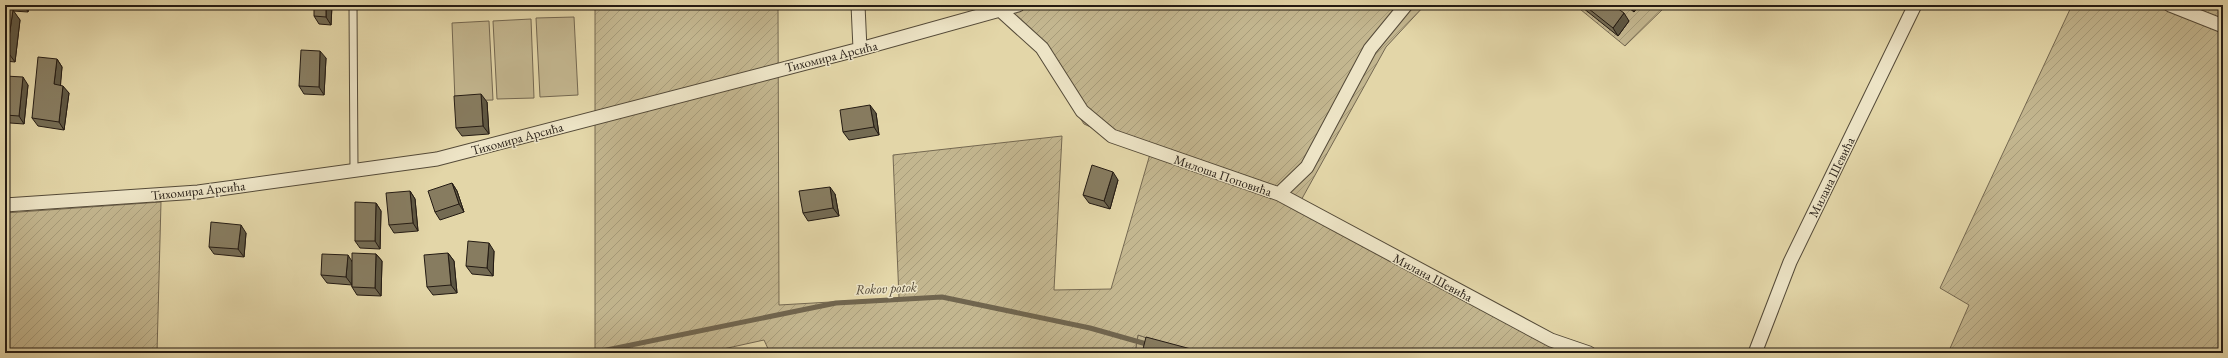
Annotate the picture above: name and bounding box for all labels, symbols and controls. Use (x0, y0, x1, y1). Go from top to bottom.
street label: Тихомира Арсића (783, 37, 880, 76)
street label: Тихомира Арсића (469, 118, 566, 159)
street label: Милана Шевића (1805, 133, 1859, 220)
street label: Милоша Поповића (1172, 151, 1275, 200)
street label: Тихомира Арсића (150, 177, 247, 204)
street label: Милана Шевића (1390, 249, 1476, 306)
water label: Rokov potok (855, 277, 918, 299)

